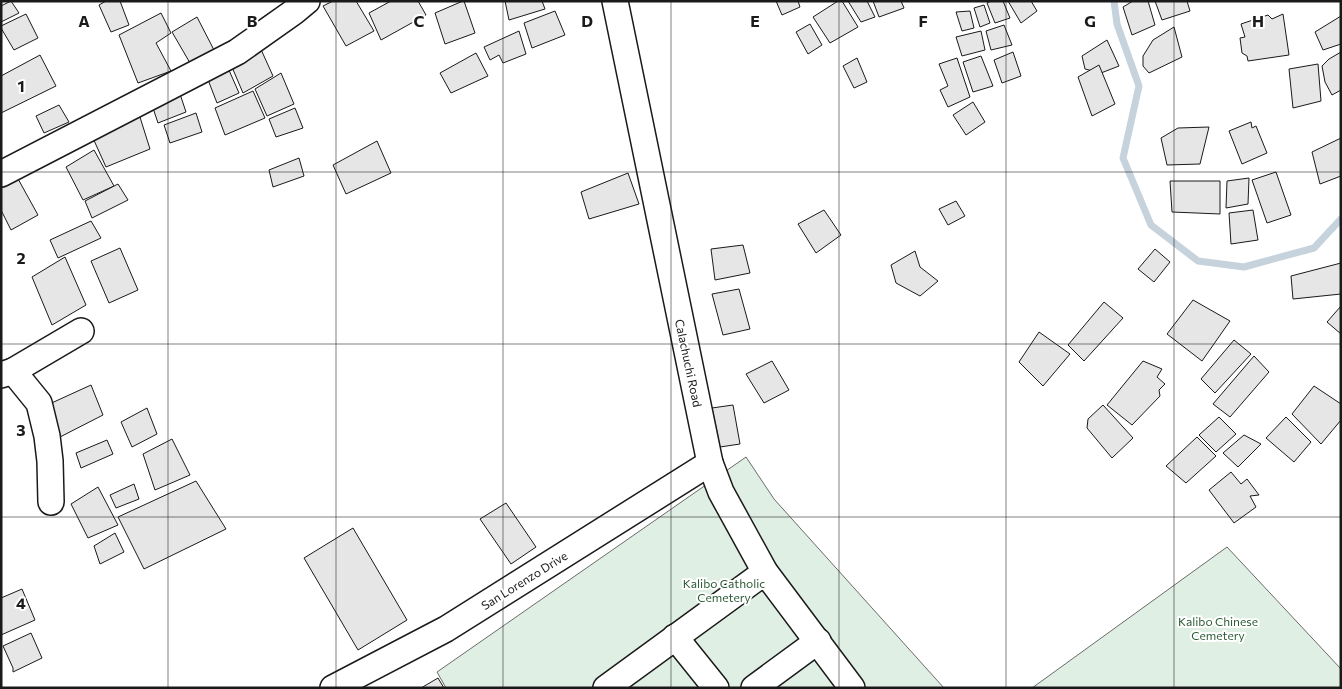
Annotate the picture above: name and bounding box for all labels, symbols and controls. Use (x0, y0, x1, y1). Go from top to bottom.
text: A (78, 11, 90, 30)
text: B (247, 11, 258, 30)
text: C (414, 11, 425, 30)
text: D (581, 11, 593, 30)
text: E (750, 11, 760, 30)
text: F (918, 11, 928, 30)
text: G (1084, 11, 1096, 30)
text: H (1252, 11, 1264, 30)
text: 1 (17, 76, 25, 95)
text: 2 (16, 248, 26, 267)
street label: Calachuchi Road (673, 318, 705, 408)
text: 3 (16, 420, 26, 439)
street label: San Lorenzo Drive (478, 548, 570, 612)
park label: Kalibo Catholic Cemetery (683, 576, 765, 604)
text: 4 (16, 593, 26, 612)
park label: Kalibo Chinese Cemetery (1178, 614, 1258, 642)

